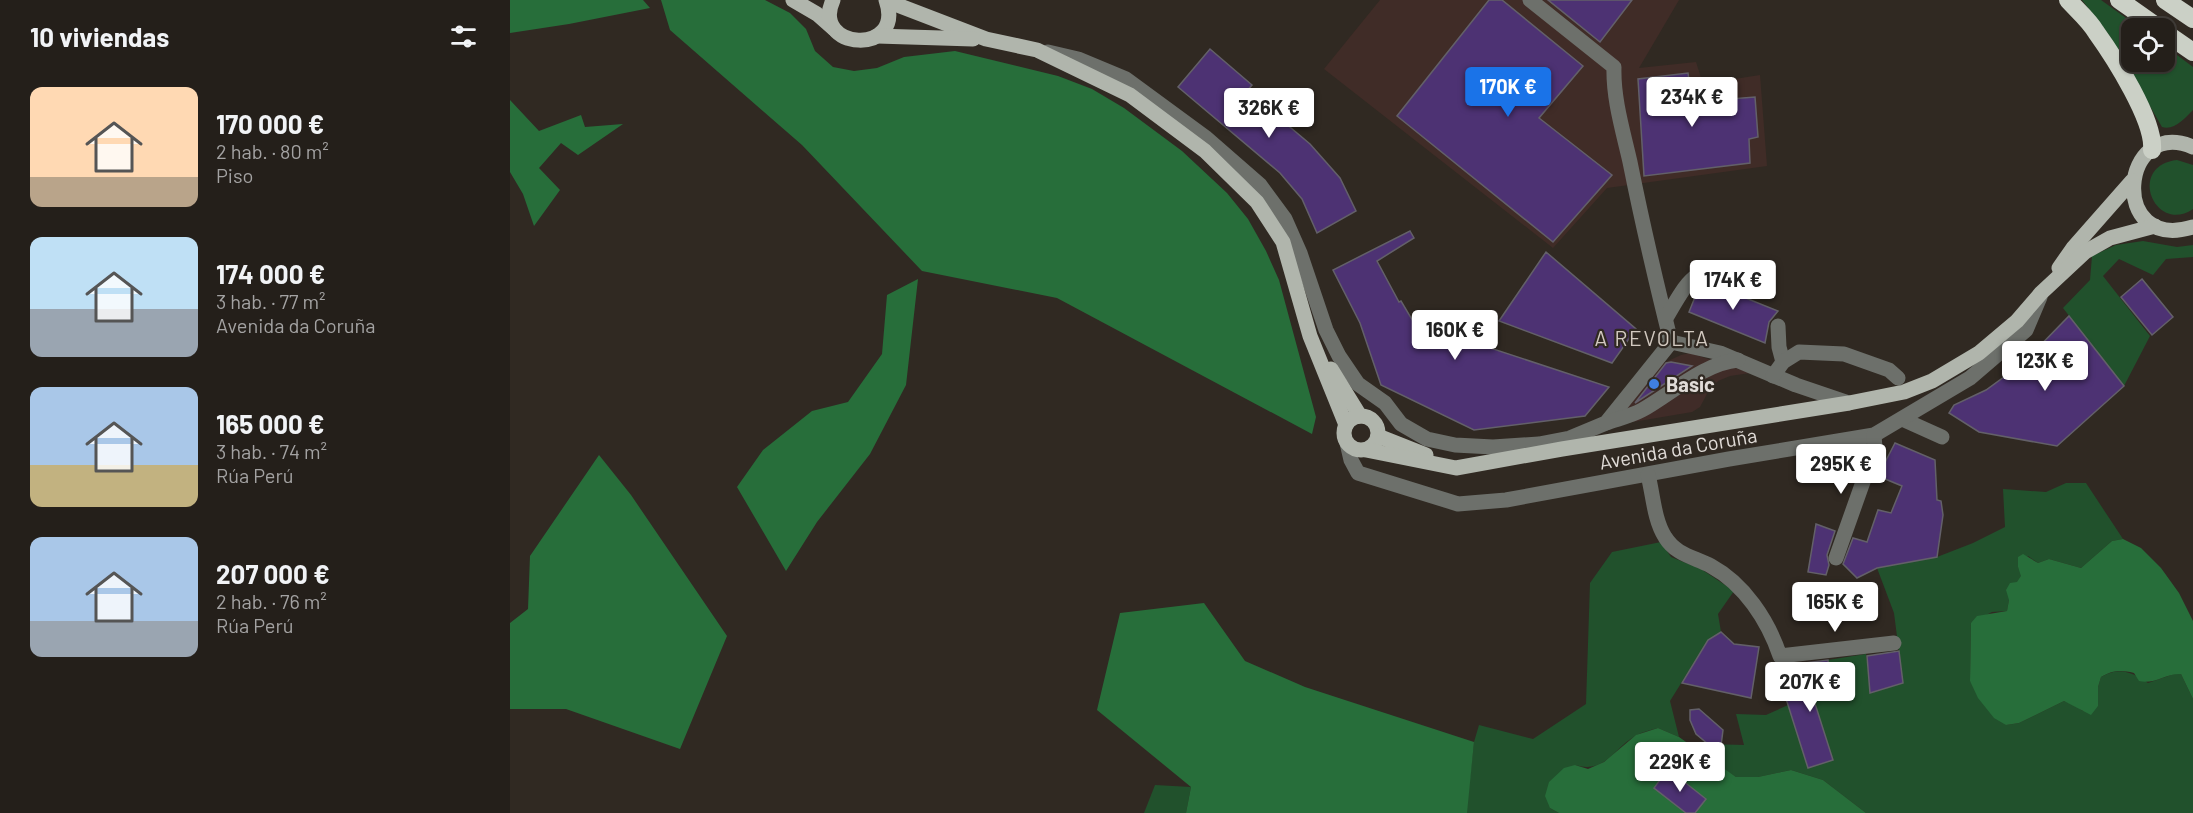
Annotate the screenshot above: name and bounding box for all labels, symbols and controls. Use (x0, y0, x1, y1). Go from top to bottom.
map controls (2121, 18, 2175, 72)
button: locate (2121, 18, 2175, 72)
icon: filters (447, 20, 480, 53)
text: 10 viviendas (30, 21, 169, 52)
pin: 170K € (1459, 67, 1557, 118)
text: 170K € (1479, 74, 1537, 98)
pin: 234K € (1643, 77, 1741, 128)
text: 234K € (1660, 84, 1724, 108)
pin: 326K € (1220, 88, 1318, 139)
text: 326K € (1238, 95, 1300, 119)
text: 170 000 € (216, 108, 324, 139)
icon: home (78, 111, 150, 183)
text: 2 hab. · 80 m² (216, 139, 329, 163)
text: Piso (216, 163, 253, 187)
text: 174 000 € (216, 258, 325, 289)
pin: 174K € (1684, 260, 1782, 311)
icon: home (78, 261, 150, 333)
text: 174K € (1704, 267, 1762, 291)
text: 3 hab. · 77 m² (216, 289, 326, 313)
pin: 160K € (1406, 310, 1504, 361)
text: Avenida da Coruña (216, 313, 376, 337)
text: 160K € (1426, 317, 1484, 341)
district label: A REVOLTA (1595, 325, 1709, 350)
pin: 123K € (1996, 341, 2094, 392)
text: 123K € (2016, 348, 2074, 372)
place label: Basic (1666, 372, 1715, 396)
marker: Basic (1647, 377, 1661, 391)
text: 165 000 € (216, 408, 325, 439)
icon: home (78, 411, 150, 483)
street label: Avenida da Coruña (1597, 422, 1759, 474)
text: 3 hab. · 74 m² (216, 439, 327, 463)
pin: 295K € (1792, 444, 1890, 495)
text: 295K € (1810, 451, 1872, 475)
text: Rúa Perú (216, 463, 293, 487)
text: 207 000 € (216, 558, 330, 589)
icon: home (78, 561, 150, 633)
pin: 165K € (1786, 582, 1884, 633)
text: 2 hab. · 76 m² (216, 589, 327, 613)
text: 165K € (1806, 589, 1864, 613)
text: Rúa Perú (216, 613, 293, 637)
pin: 207K € (1761, 662, 1859, 713)
text: 207K € (1779, 669, 1841, 693)
pin: 229K € (1631, 742, 1729, 793)
text: 229K € (1649, 749, 1711, 773)

